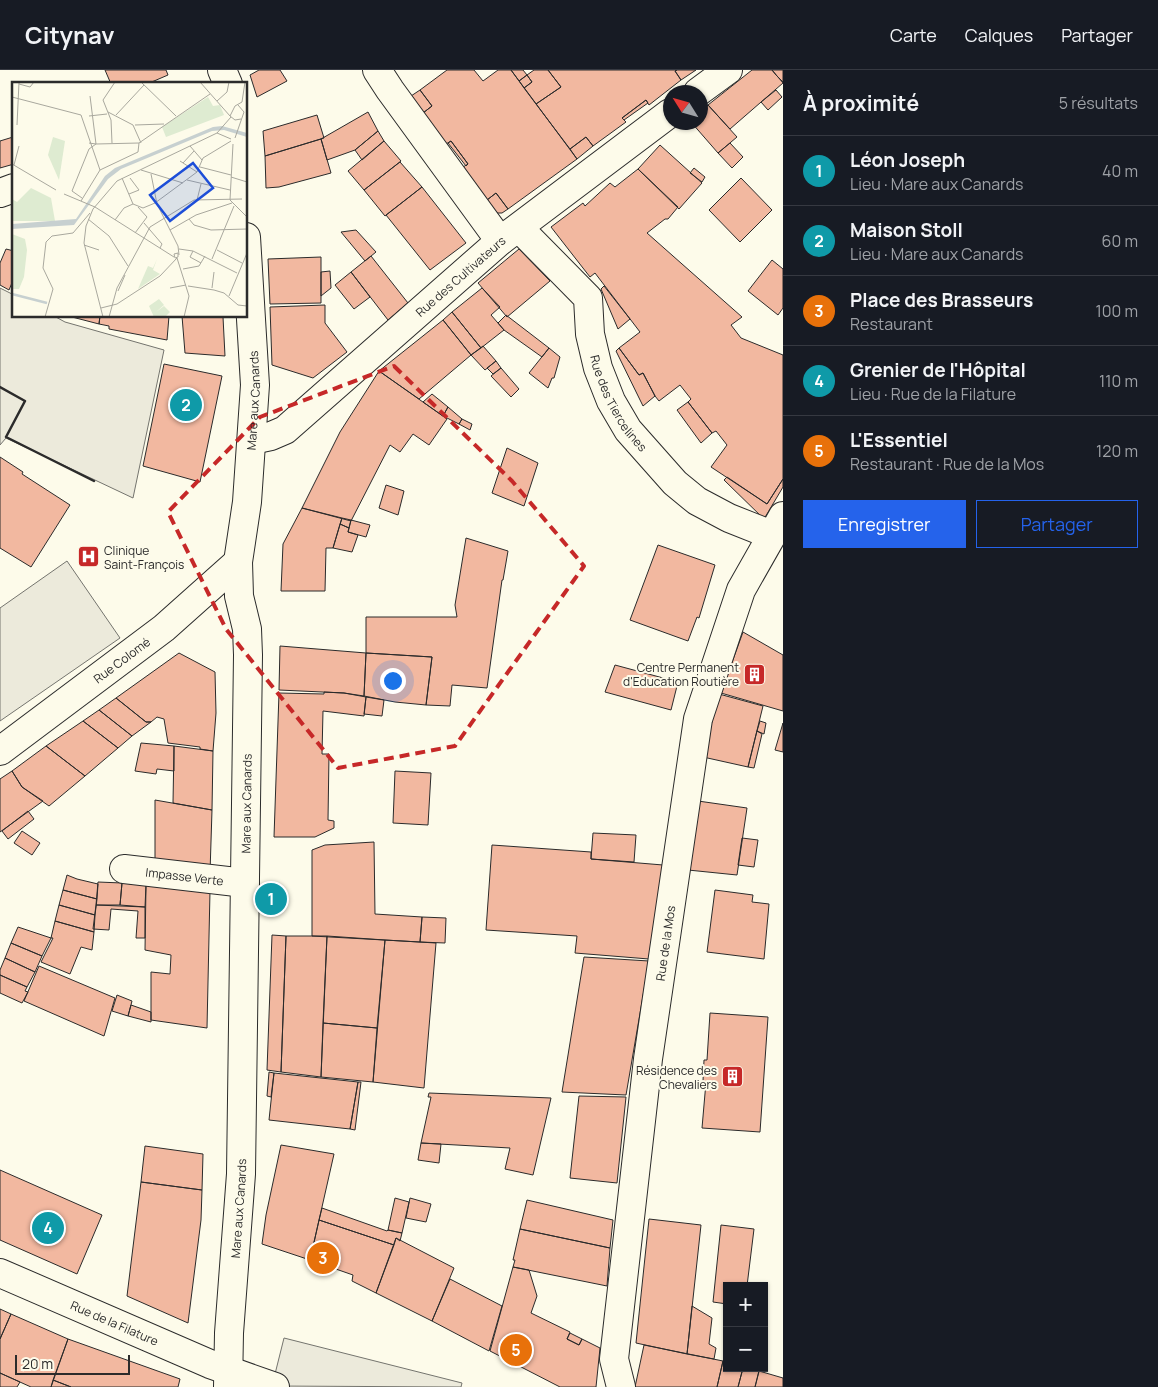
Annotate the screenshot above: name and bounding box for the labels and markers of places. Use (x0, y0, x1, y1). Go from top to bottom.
pin: 2 (170, 386, 202, 424)
place label: Clinique Saint-François (104, 542, 184, 573)
hospital icon: Clinique Saint-François (76, 545, 100, 569)
place label: Centre Permanent d'Education Routière (623, 659, 739, 690)
building icon: Centre Permanent d'Education Routière (743, 662, 767, 686)
pin: 1 (255, 880, 287, 918)
place label: Résidence des Chevaliers (636, 1062, 717, 1093)
building icon: Résidence des Chevaliers (721, 1065, 745, 1089)
pin: 4 (32, 1209, 64, 1247)
pin: 3 (307, 1239, 339, 1277)
pin: 5 (500, 1331, 532, 1369)

